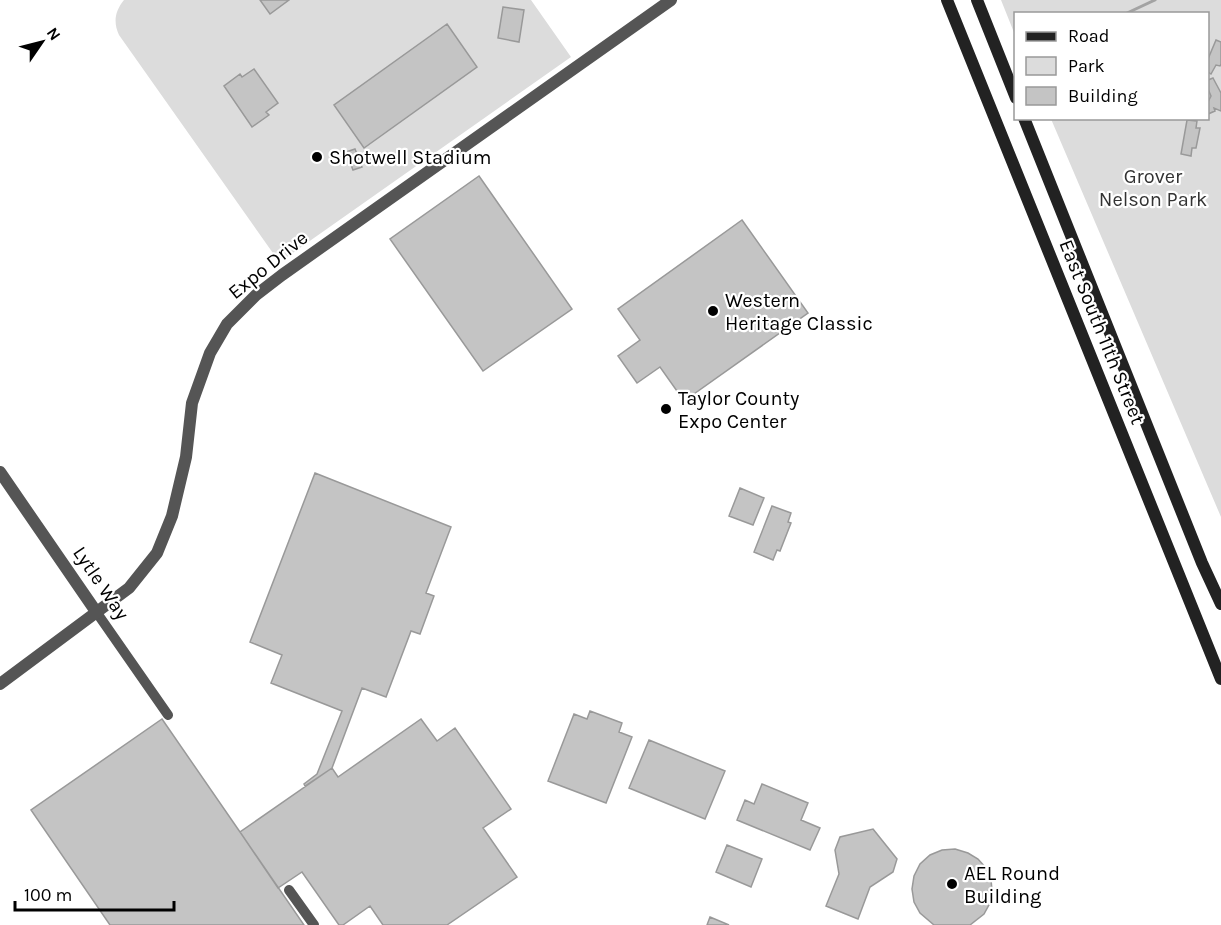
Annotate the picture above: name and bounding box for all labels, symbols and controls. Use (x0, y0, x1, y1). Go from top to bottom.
north arrow (12, 12, 72, 72)
legend (1014, 12, 1209, 120)
text: N (43, 24, 65, 44)
text: Road (1068, 25, 1109, 47)
text: Park (1068, 55, 1105, 77)
text: Building (1068, 85, 1138, 107)
place label: Shotwell Stadium (329, 146, 492, 169)
marker: Shotwell Stadium (310, 150, 324, 164)
park label: Grover Nelson Park (1099, 165, 1207, 211)
street label: Expo Drive (224, 226, 312, 304)
street label: East South 11th Street (1054, 236, 1150, 428)
place label: Western Heritage Classic (725, 289, 873, 335)
marker: Western Heritage Classic (706, 304, 720, 318)
place label: Taylor County Expo Center (678, 387, 799, 433)
marker: Taylor County Expo Center (659, 402, 673, 416)
street label: Lytle Way (68, 542, 134, 624)
place label: AEL Round Building (964, 862, 1060, 908)
scale bar (15, 874, 174, 912)
marker: AEL Round Building (945, 877, 959, 891)
text: 100 m (24, 884, 72, 906)

